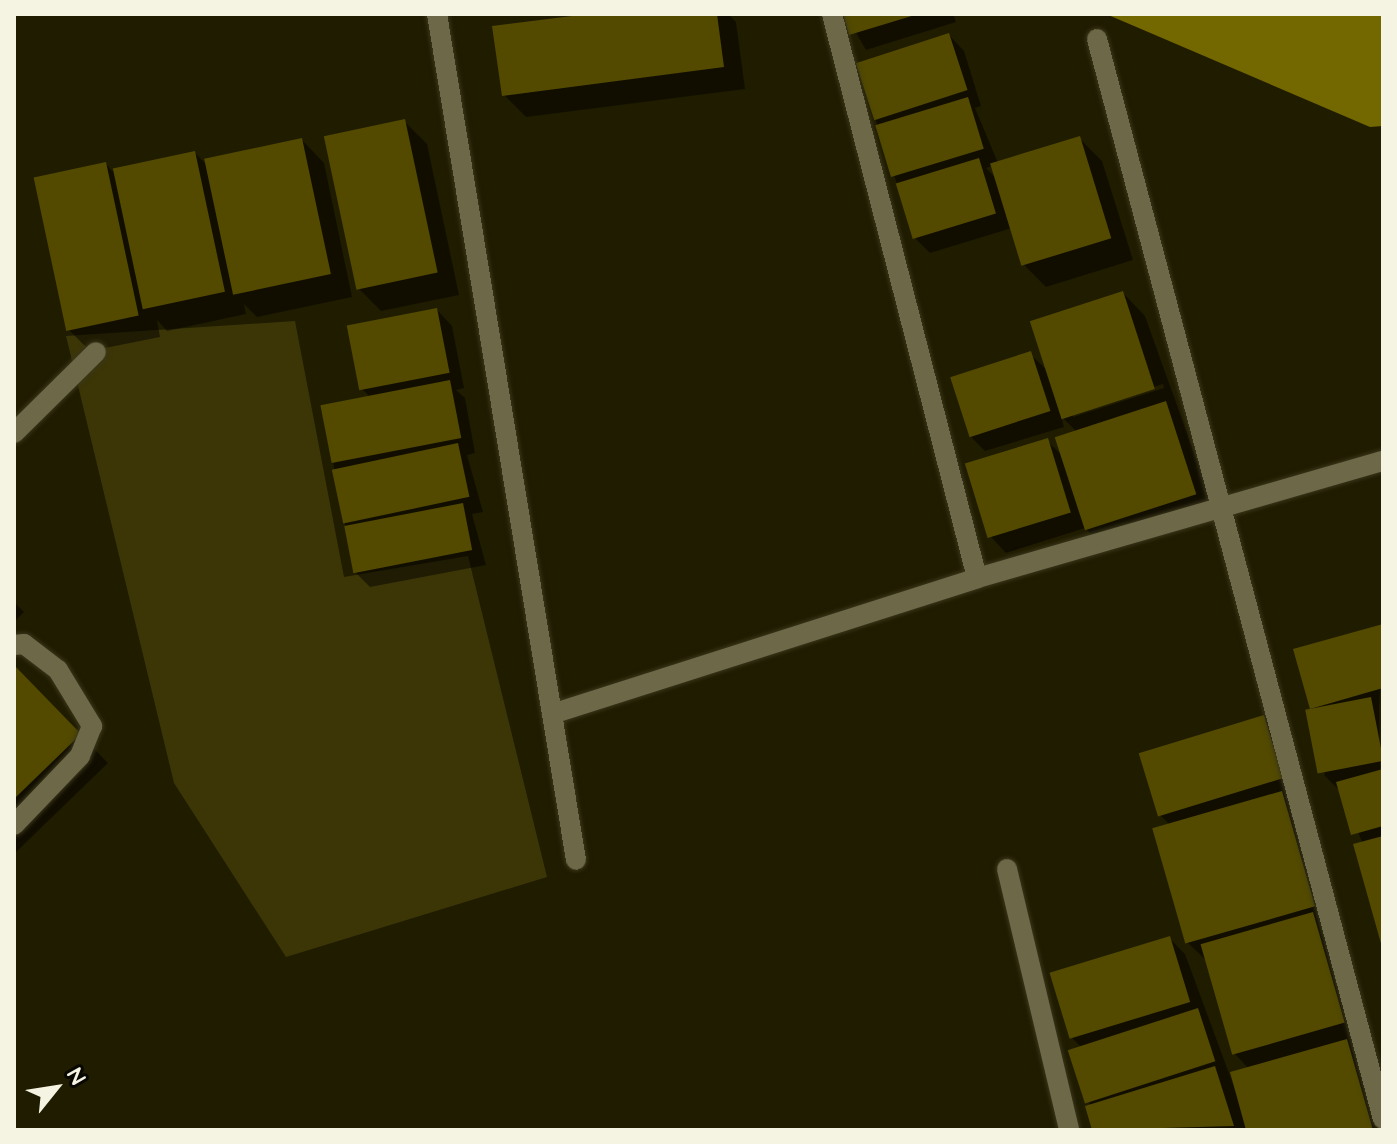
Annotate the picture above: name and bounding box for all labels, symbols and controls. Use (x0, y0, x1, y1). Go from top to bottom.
north arrow (16, 1048, 96, 1128)
text: N (61, 1062, 93, 1090)

